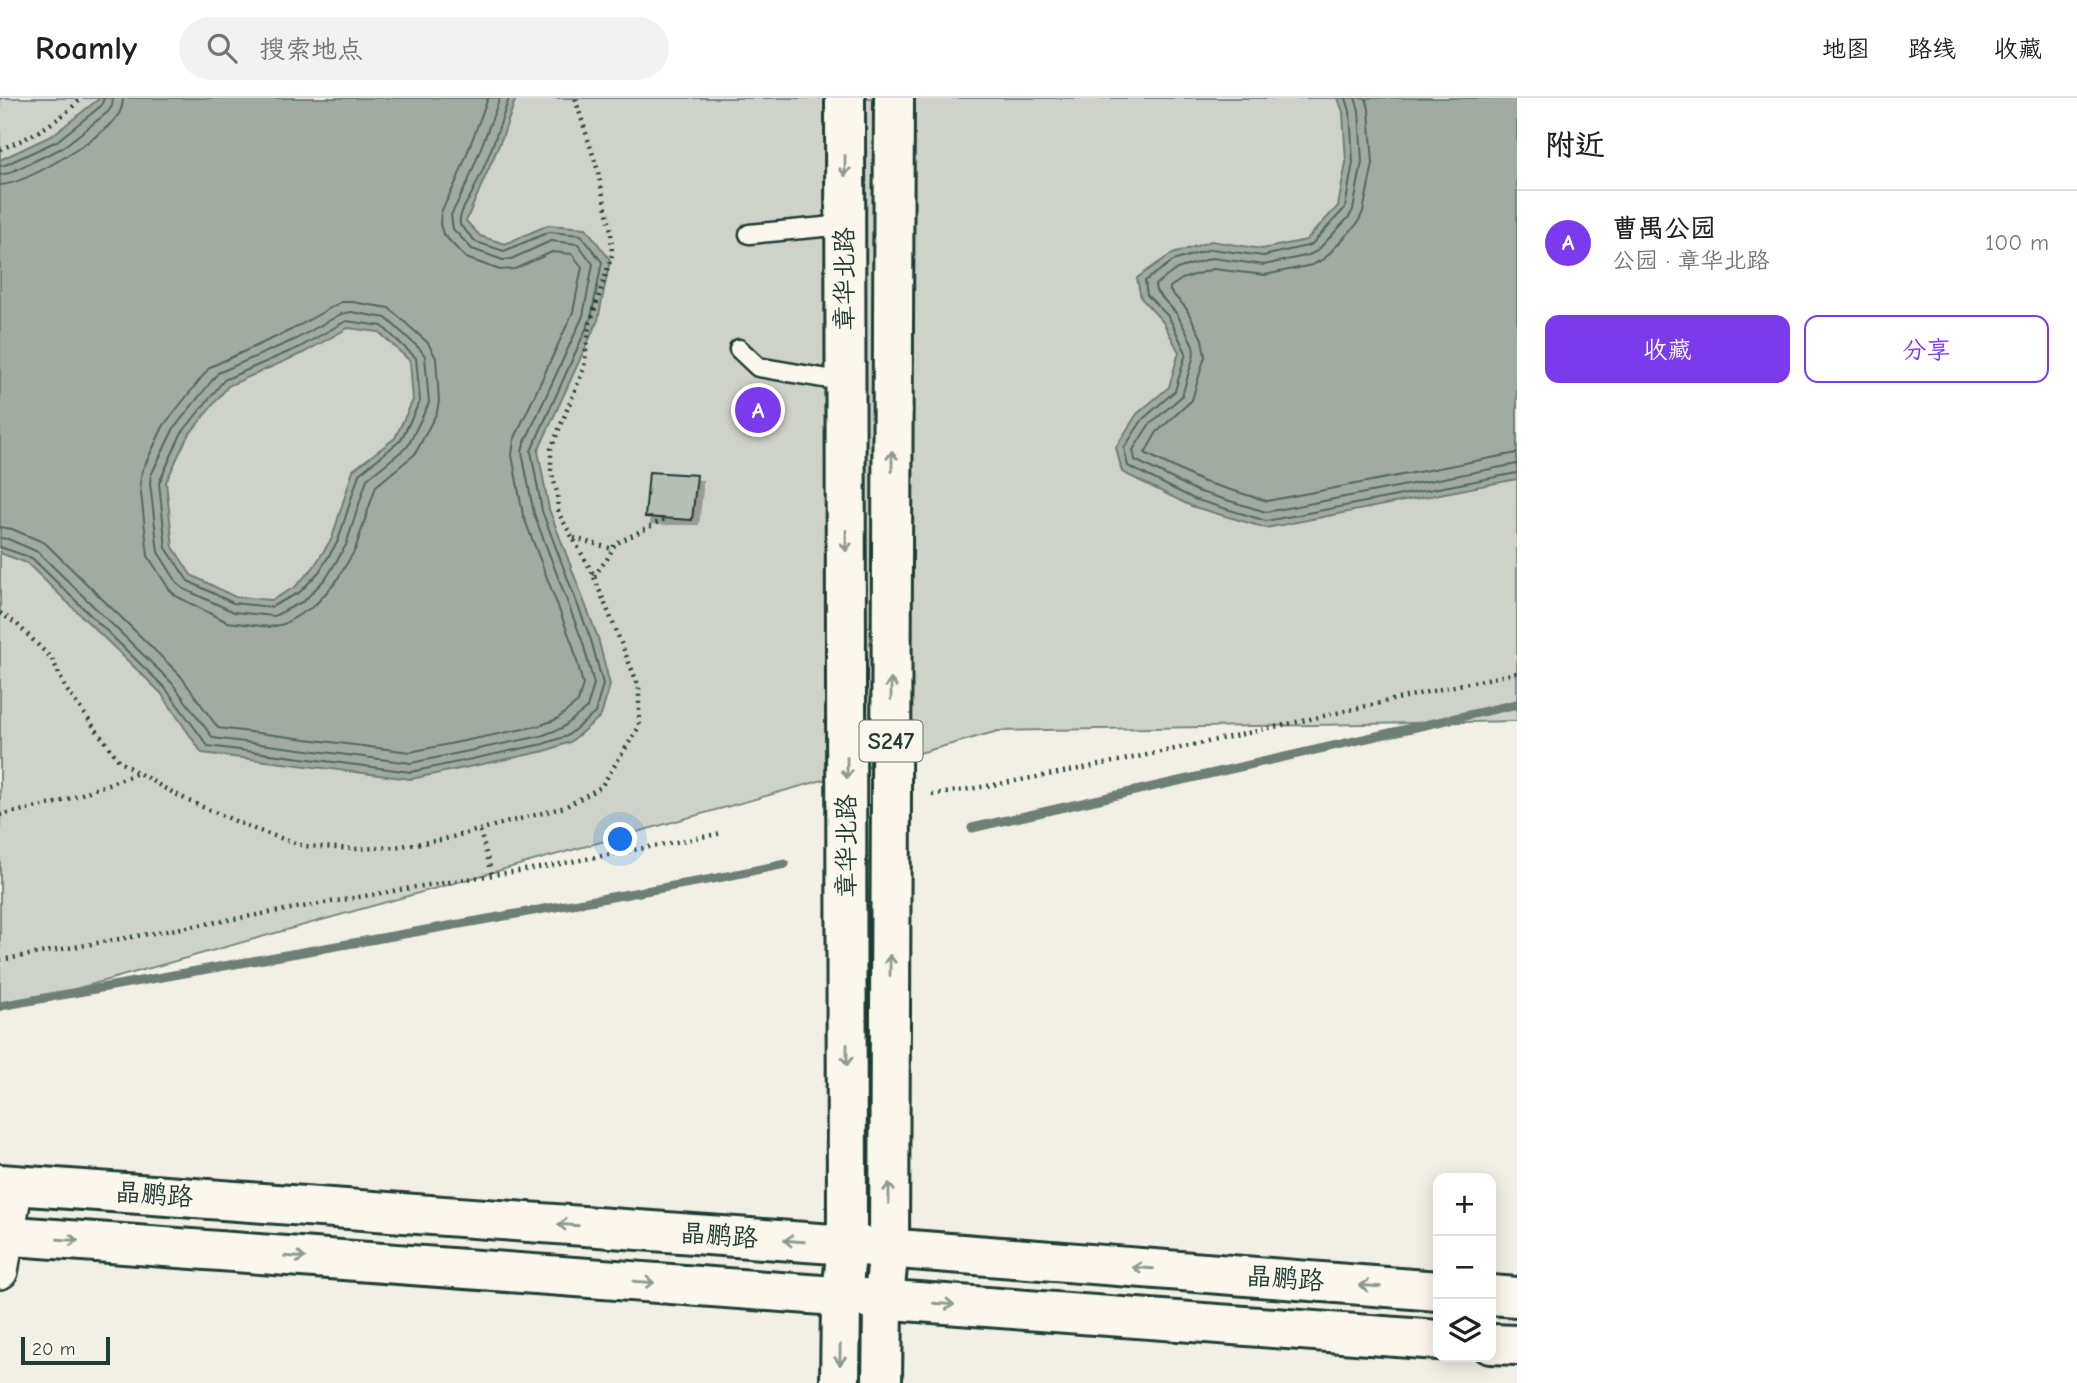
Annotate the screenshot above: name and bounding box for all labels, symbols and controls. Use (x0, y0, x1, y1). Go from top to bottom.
search box (179, 17, 669, 80)
text: Roamly (35, 29, 137, 67)
icon: search (203, 29, 241, 67)
text: 搜索地点 (259, 35, 363, 65)
text: 地图 (1822, 35, 1870, 63)
text: 路线 (1908, 35, 1956, 63)
text: 收藏 (1994, 35, 2042, 63)
text: 附近 (1545, 128, 1605, 163)
one-way arrow (838, 154, 852, 177)
text: 曹禺公园 (1612, 214, 1716, 244)
street label: 章华北路 (830, 227, 860, 331)
text: A (1562, 229, 1574, 256)
text: 100 m (1985, 229, 2049, 256)
text: 公园 · 章华北路 (1612, 247, 1769, 274)
button: 收藏 (1545, 315, 1790, 383)
button: 分享 (1804, 315, 2049, 383)
pin: A (735, 384, 781, 436)
one-way arrow (885, 450, 899, 473)
one-way arrow (839, 529, 853, 552)
one-way arrow (884, 677, 898, 700)
road number: S247 (860, 720, 922, 762)
one-way arrow (840, 756, 854, 779)
street label: 章华北路 (832, 794, 862, 898)
your location (603, 822, 637, 856)
one-way arrow (883, 954, 897, 977)
one-way arrow (840, 1043, 854, 1066)
map controls (1433, 1173, 1496, 1362)
button: + (1433, 1173, 1496, 1236)
street label: 晶鹏路 (114, 1177, 194, 1213)
one-way arrow (882, 1181, 896, 1204)
one-way arrow (557, 1218, 579, 1231)
street label: 晶鹏路 (679, 1218, 759, 1254)
one-way arrow (56, 1234, 79, 1247)
one-way arrow (784, 1234, 806, 1247)
button: − (1433, 1236, 1496, 1299)
one-way arrow (283, 1250, 306, 1263)
one-way arrow (1133, 1261, 1155, 1274)
street label: 晶鹏路 (1245, 1261, 1325, 1297)
one-way arrow (632, 1276, 655, 1289)
one-way arrow (1359, 1279, 1382, 1292)
one-way arrow (932, 1298, 955, 1311)
button: layers (1433, 1299, 1496, 1362)
scale bar (21, 1334, 110, 1366)
text: 20 m (32, 1338, 76, 1360)
one-way arrow (833, 1344, 847, 1367)

